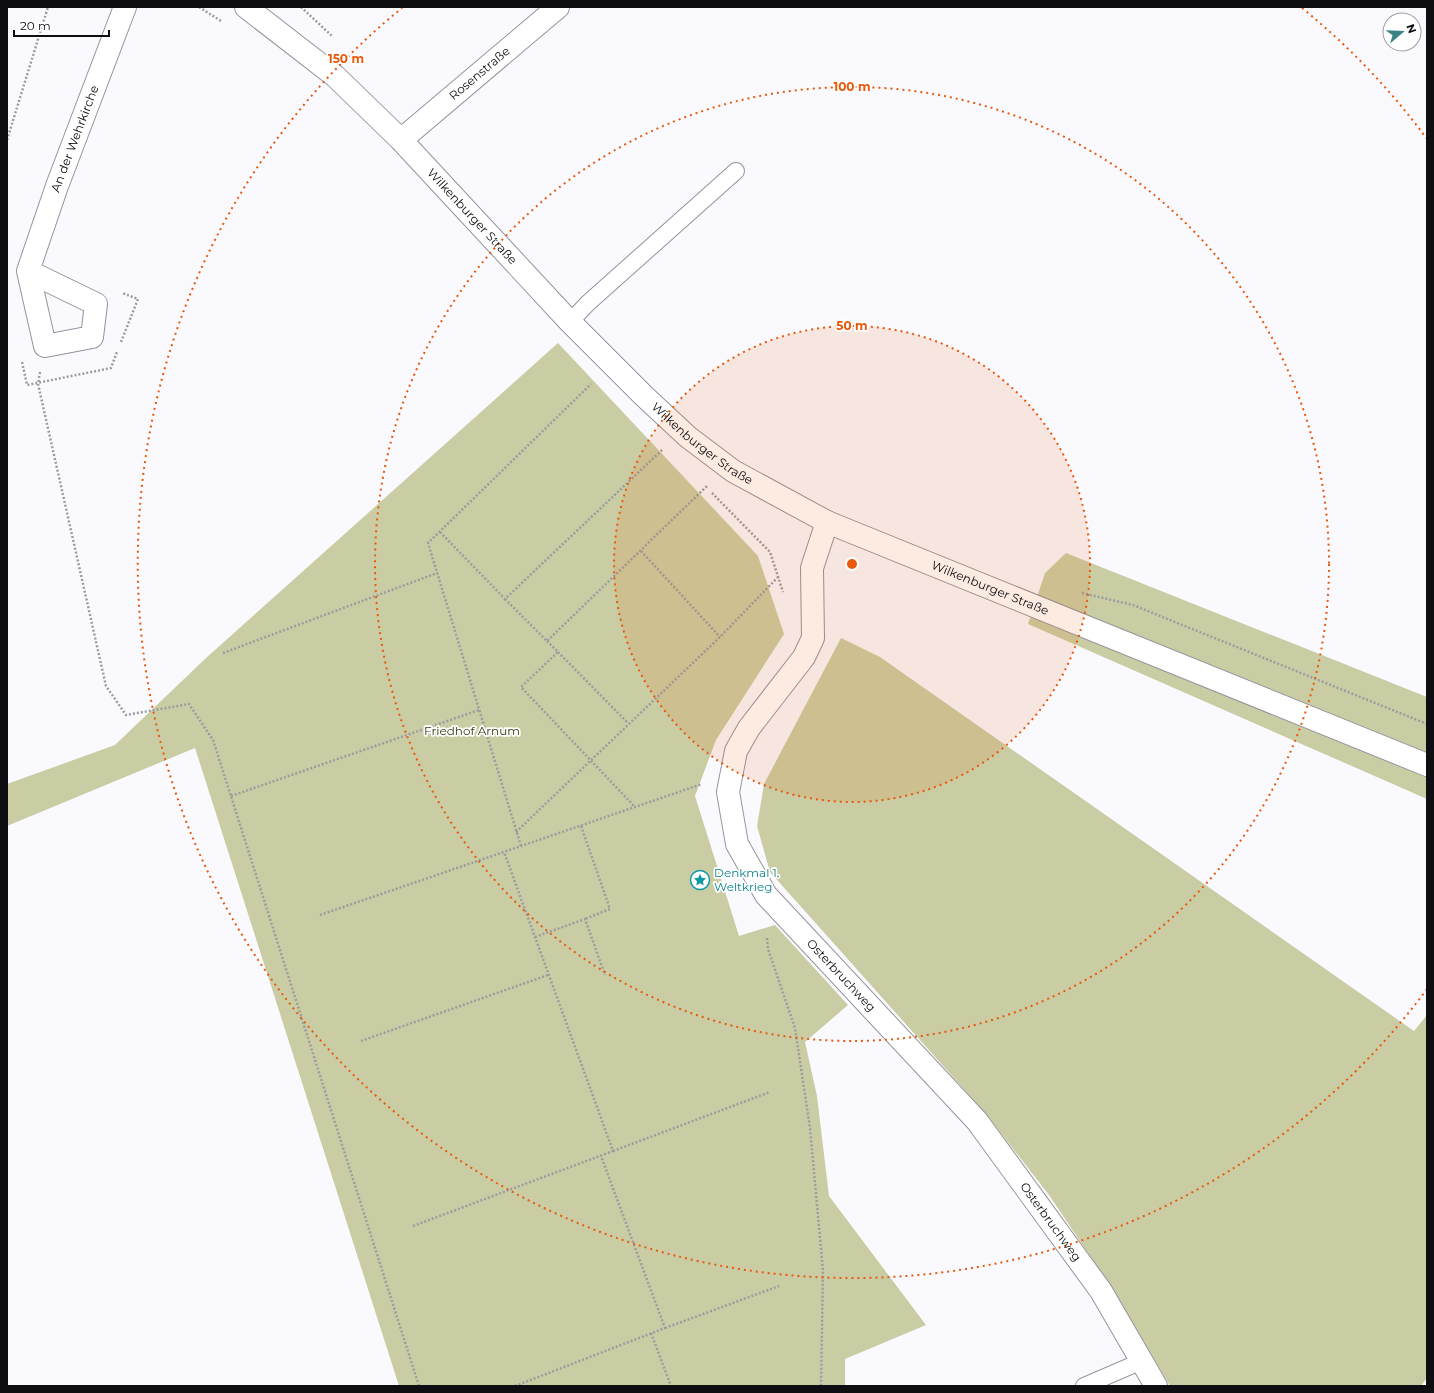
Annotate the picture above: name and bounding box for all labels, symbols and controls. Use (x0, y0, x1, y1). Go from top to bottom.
scale bar (14, 12, 109, 38)
north arrow (1382, 12, 1422, 52)
text: 20 m (20, 18, 51, 33)
text: N (1403, 22, 1420, 35)
street label: Rosenstraße (446, 43, 513, 103)
text: 150 m (328, 51, 364, 66)
text: 100 m (834, 79, 870, 94)
street label: An der Wehrkirche (47, 83, 102, 194)
street label: Wilkenburger Straße (424, 165, 521, 267)
text: 50 m (836, 318, 868, 333)
street label: Wilkenburger Straße (649, 399, 756, 487)
centre of rings (845, 557, 859, 571)
street label: Wilkenburger Straße (929, 557, 1051, 618)
park label: Friedhof Arnum (424, 723, 520, 738)
place label: Denkmal 1. Weltkrieg (714, 865, 779, 894)
place icon: Denkmal 1. Weltkrieg (689, 869, 711, 891)
street label: Osterbruchweg (804, 936, 879, 1015)
street label: Osterbruchweg (1017, 1179, 1085, 1264)

